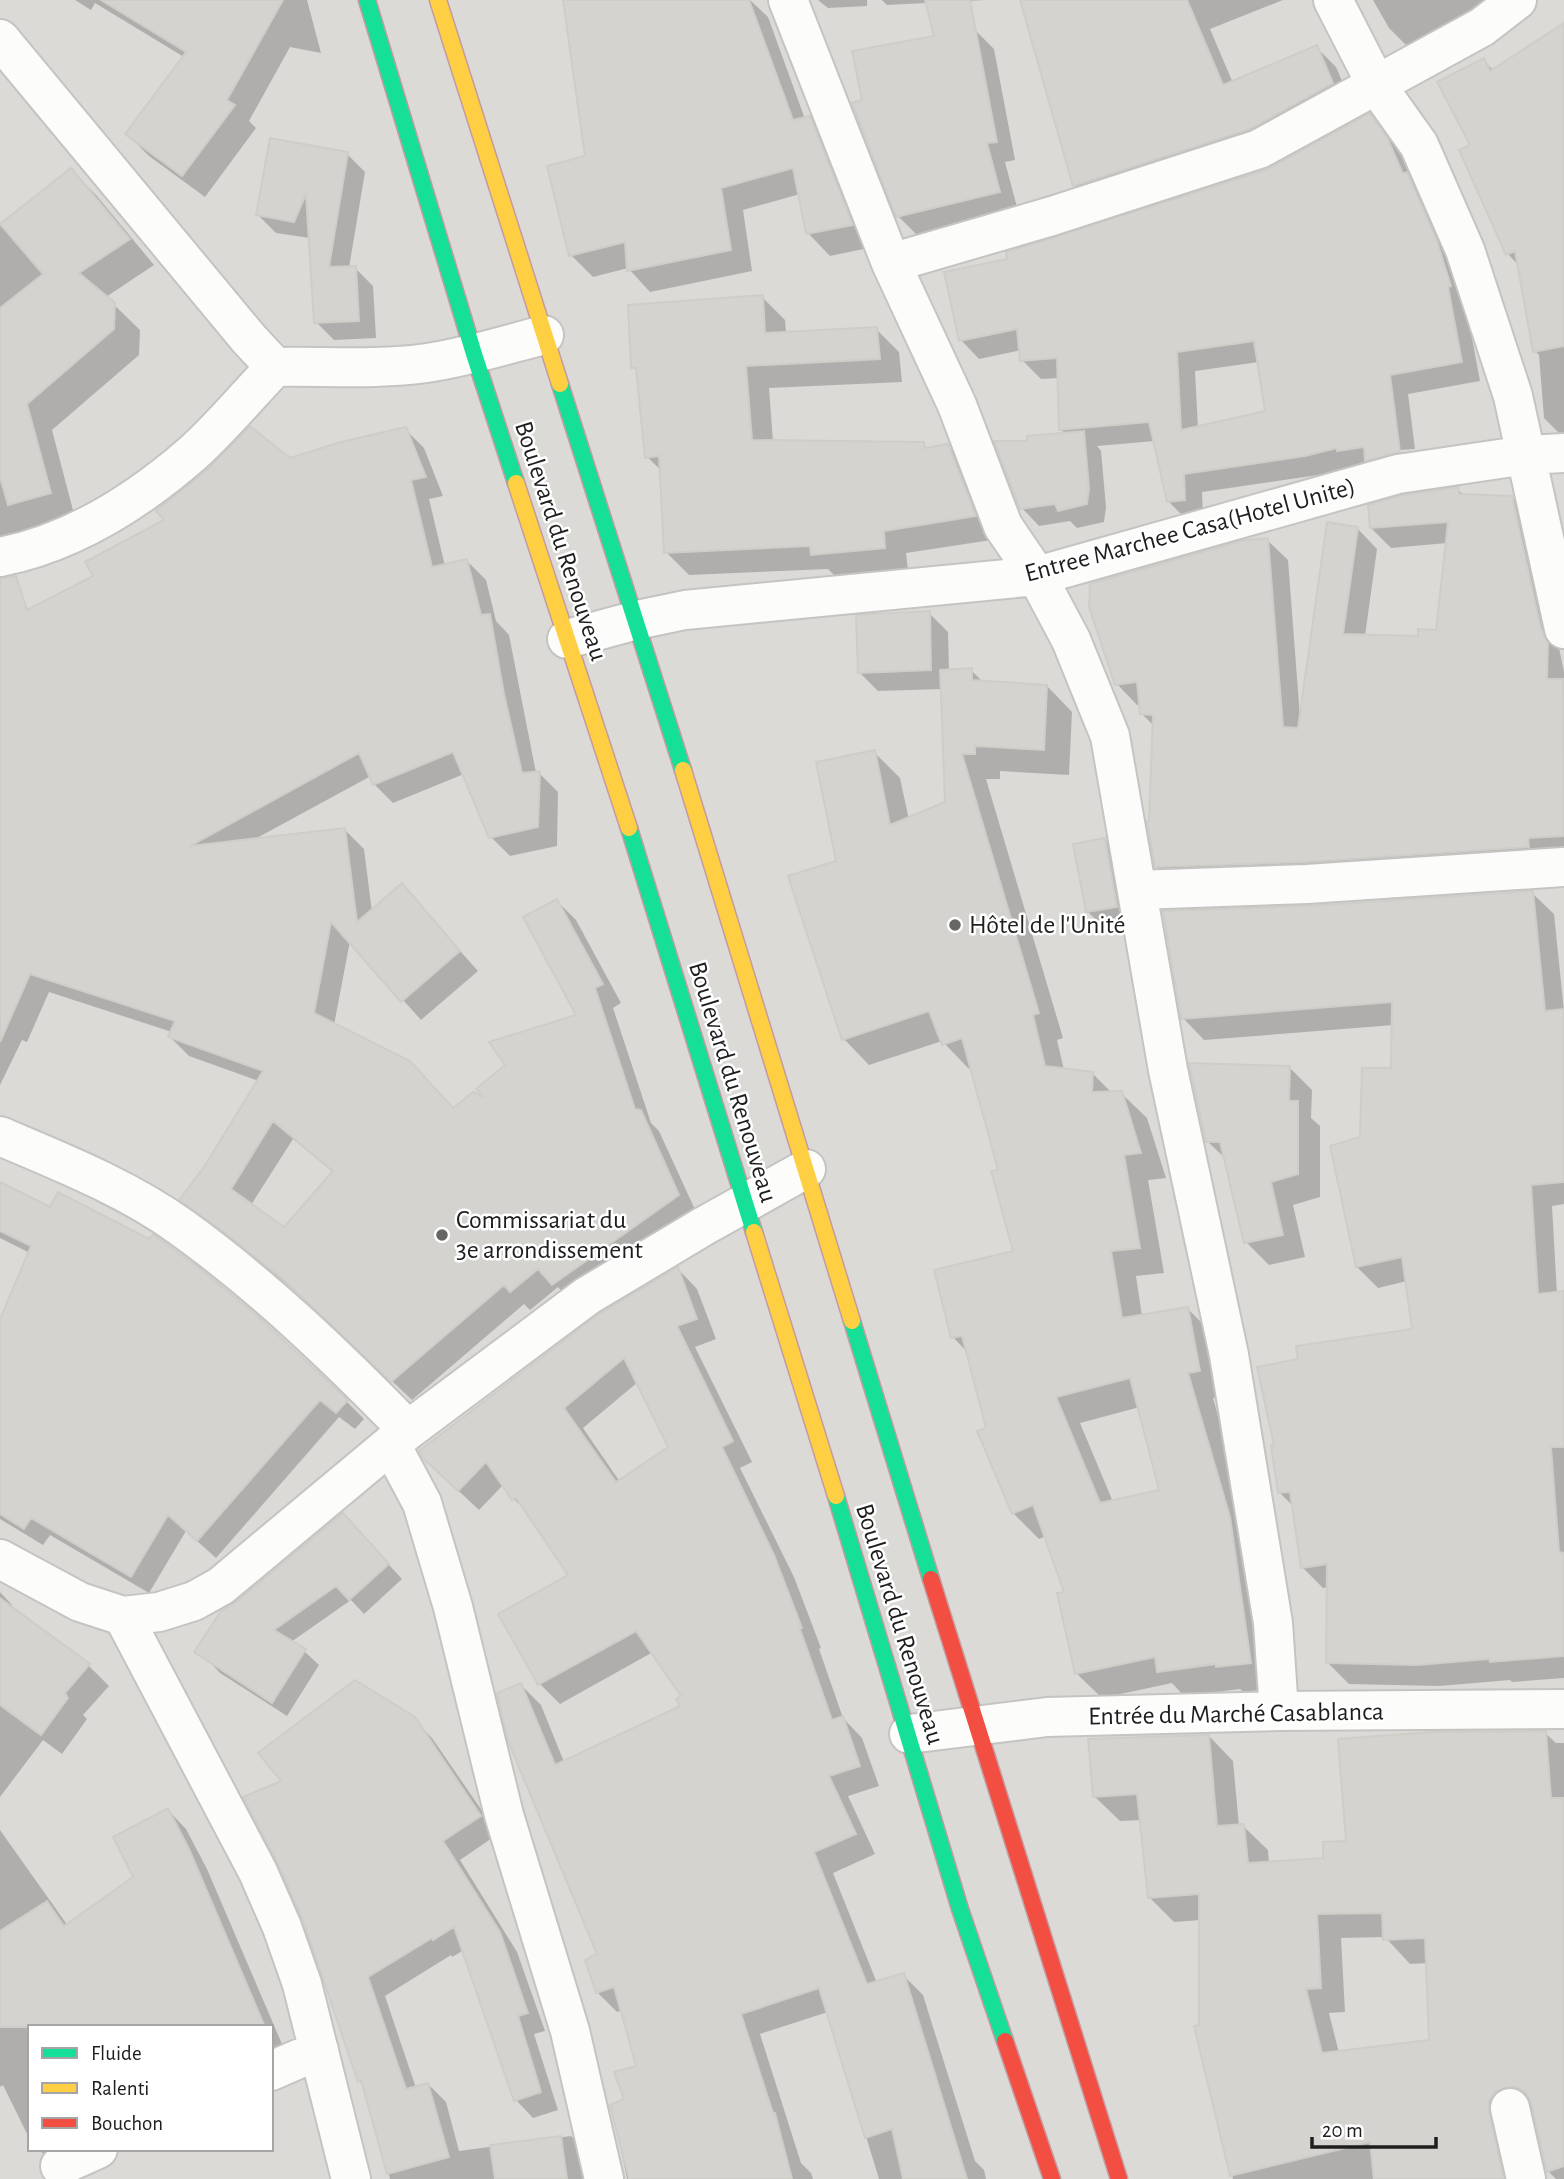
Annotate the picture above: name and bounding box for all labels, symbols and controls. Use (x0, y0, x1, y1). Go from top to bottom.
street label: Boulevard du Renouveau (510, 418, 612, 664)
street label: Entree Marchee Casa(Hotel Unite) (1022, 473, 1358, 587)
place label: Hôtel de l'Unité (969, 912, 1126, 938)
marker: Hôtel de l'Unité (947, 917, 963, 933)
street label: Boulevard du Renouveau (684, 959, 782, 1205)
place label: Commissariat du 3e arrondissement (456, 1207, 643, 1263)
marker: Commissariat du 3e arrondissement (434, 1227, 450, 1243)
street label: Boulevard du Renouveau (851, 1501, 949, 1747)
street label: Entrée du Marché Casablanca (1088, 1698, 1384, 1730)
legend (28, 2025, 273, 2151)
text: Fluide (91, 2043, 142, 2064)
text: Ralenti (91, 2078, 149, 2099)
scale bar (1312, 2106, 1436, 2150)
text: Bouchon (91, 2113, 163, 2134)
text: 20 m (1322, 2120, 1363, 2141)

